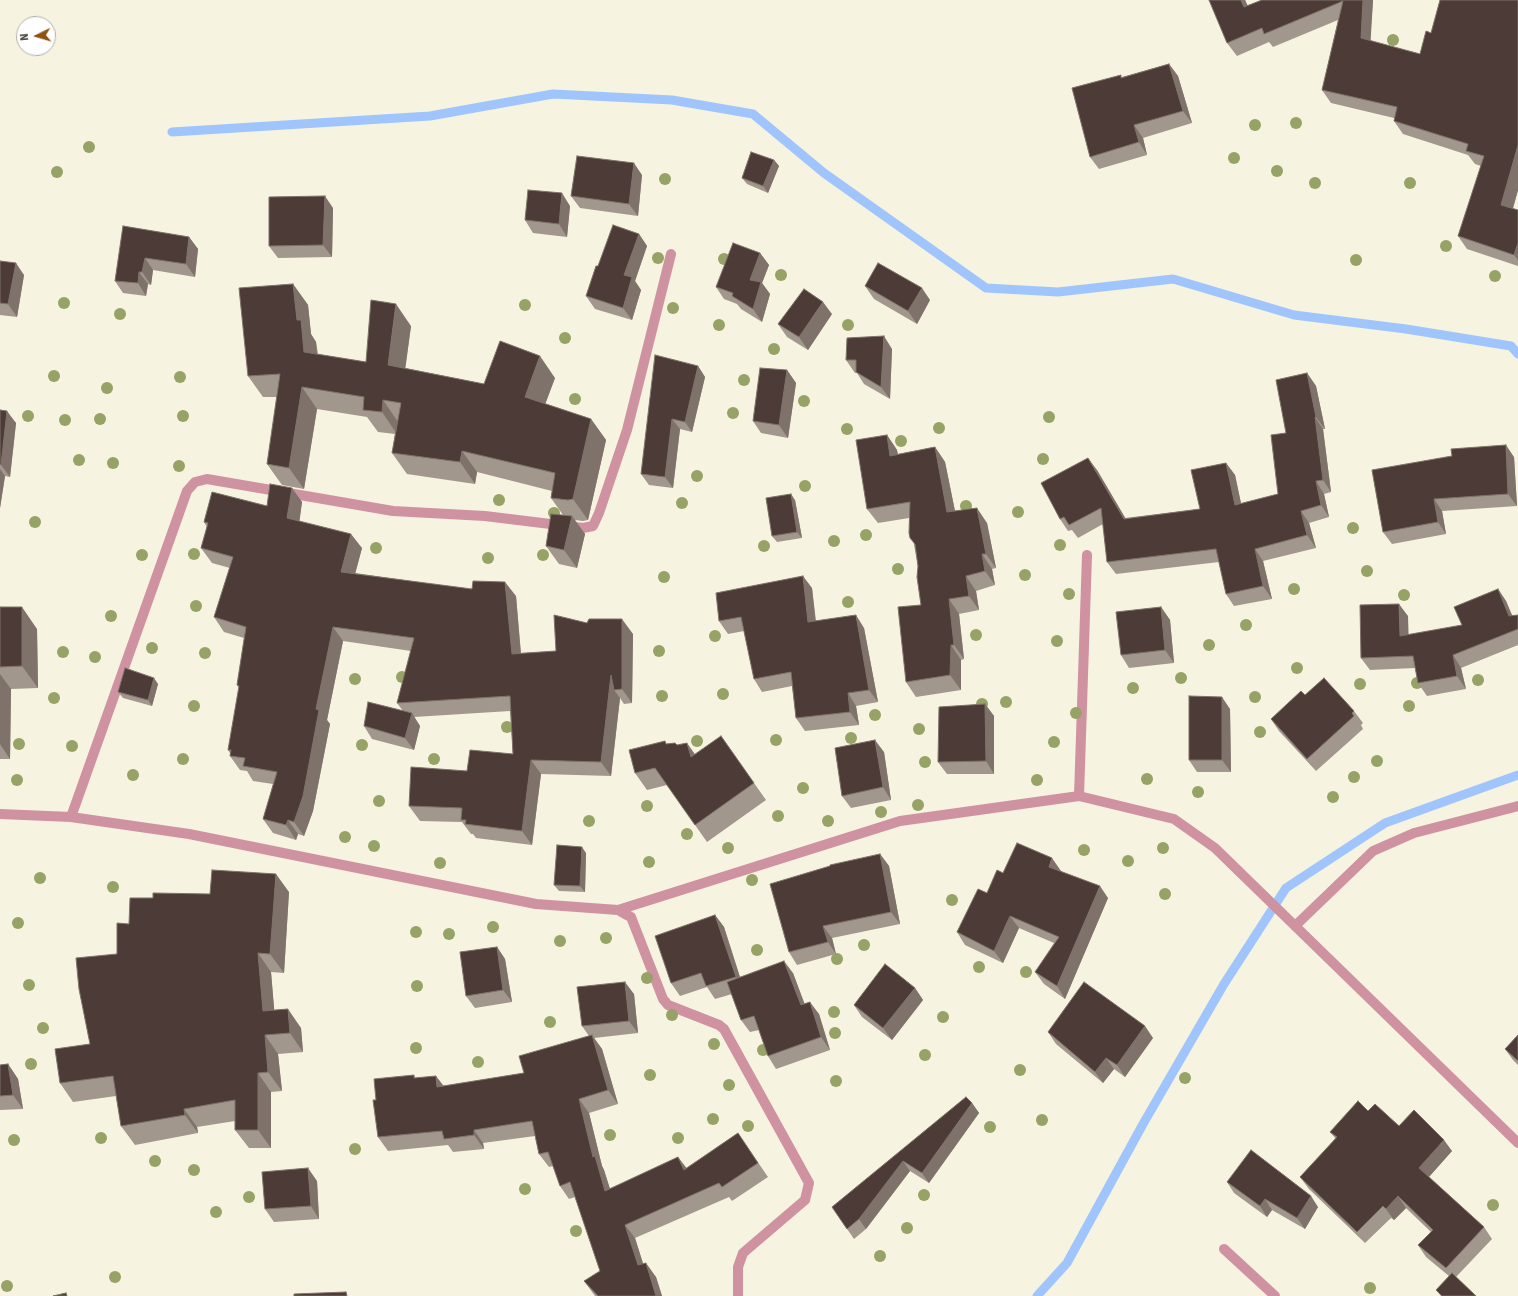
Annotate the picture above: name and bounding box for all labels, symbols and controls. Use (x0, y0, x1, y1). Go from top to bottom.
north arrow (16, 16, 56, 56)
text: N (17, 33, 32, 41)

